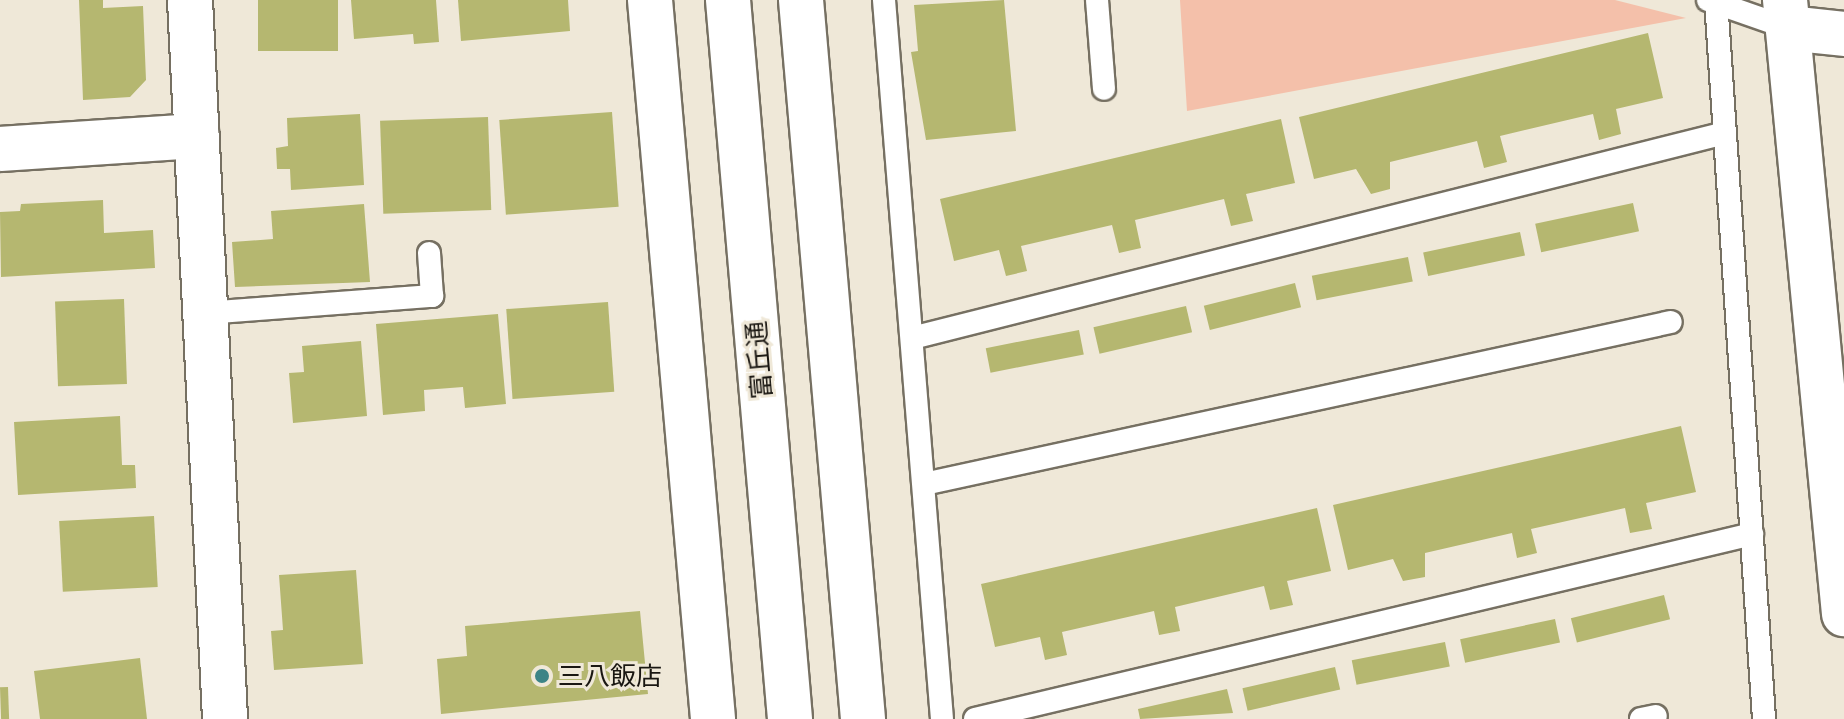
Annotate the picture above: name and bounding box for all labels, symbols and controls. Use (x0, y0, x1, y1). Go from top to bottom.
street label: 富丘通 (740, 320, 778, 400)
place label: 三八飯店 (558, 660, 662, 692)
marker: 三八飯店 (533, 667, 551, 685)

